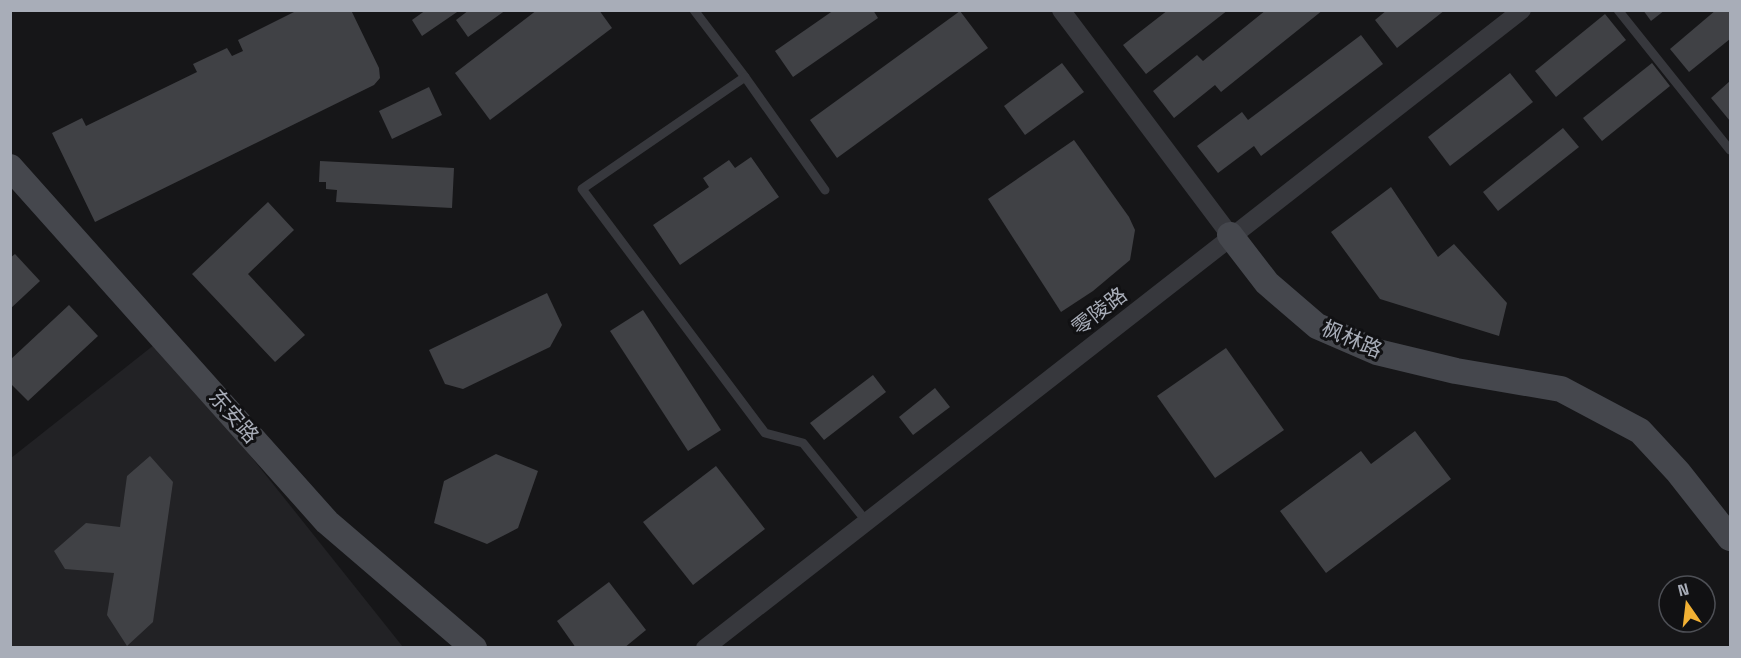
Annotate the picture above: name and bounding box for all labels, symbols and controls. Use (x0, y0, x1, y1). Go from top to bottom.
street label: 零陵路 (1066, 281, 1132, 341)
street label: 枫林路 (1318, 314, 1386, 364)
street label: 东安路 (203, 383, 265, 449)
north arrow (1657, 574, 1717, 634)
text: N (1676, 578, 1691, 601)

